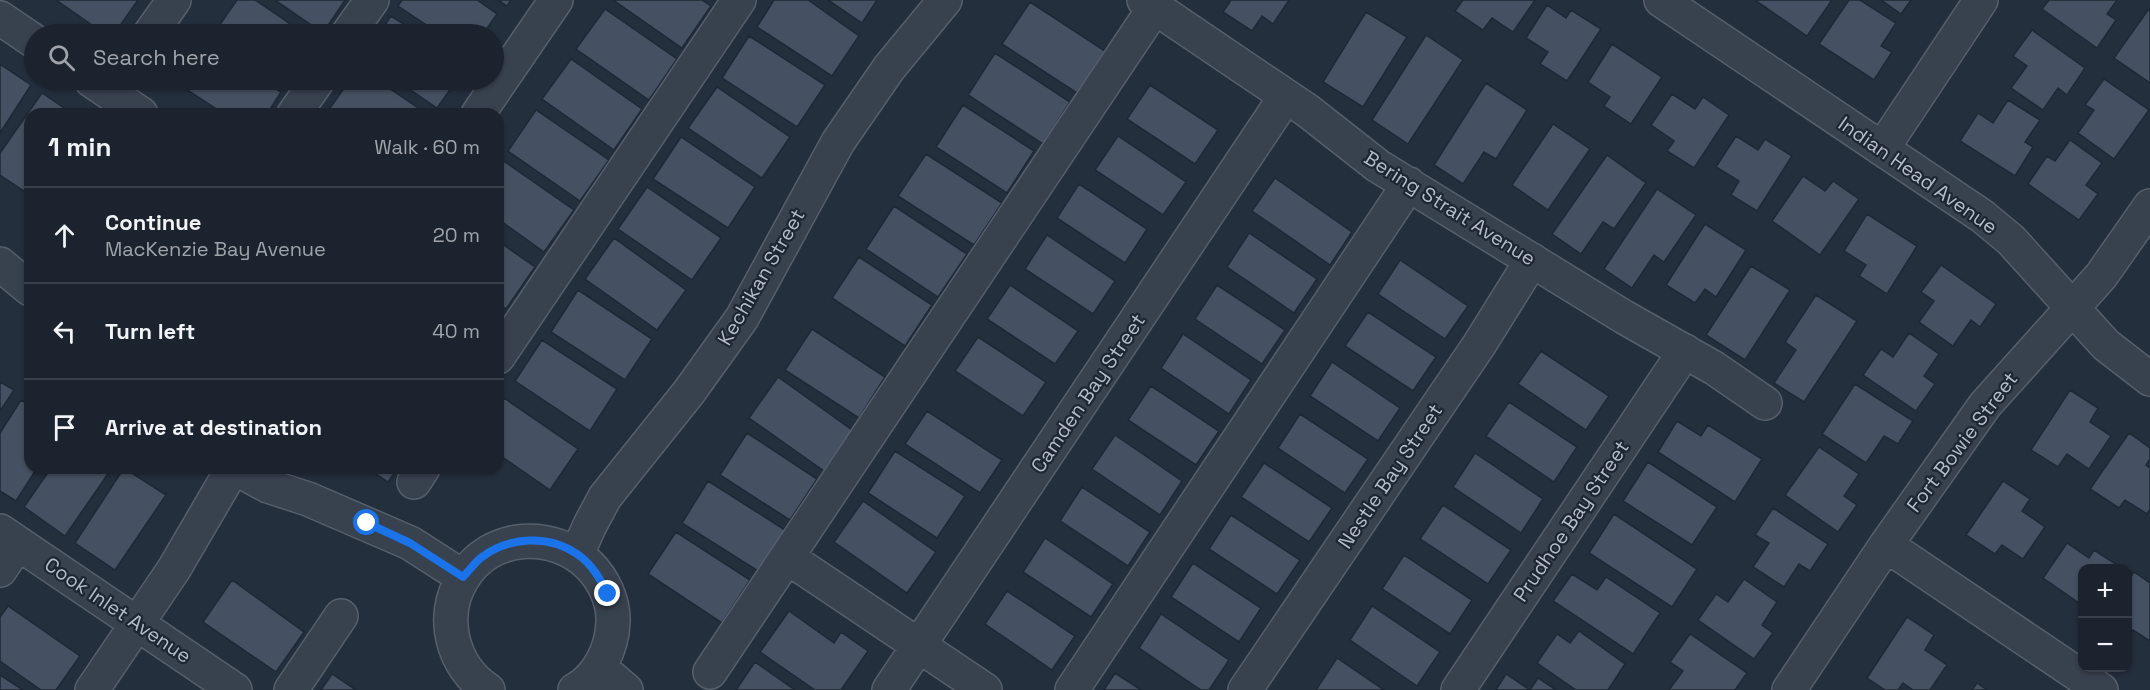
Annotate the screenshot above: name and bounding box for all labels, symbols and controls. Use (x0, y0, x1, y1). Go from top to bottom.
search box (24, 24, 504, 90)
icon: search (45, 41, 78, 74)
text: Search here (93, 43, 220, 71)
street label: Indian Head Avenue (1833, 110, 2003, 240)
text: 1 min (48, 130, 112, 164)
text: Walk · 60 m (374, 134, 480, 160)
street label: Bering Strait Avenue (1359, 145, 1541, 271)
street label: Kechikan Street (711, 204, 811, 350)
text: Continue (105, 208, 201, 236)
icon: ahead (48, 219, 81, 252)
text: 20 m (433, 222, 480, 248)
text: MacKenzie Bay Avenue (105, 236, 326, 262)
street label: Camden Bay Street (1025, 308, 1151, 478)
icon: left (48, 315, 81, 348)
text: Turn left (105, 317, 195, 345)
text: 40 m (432, 318, 480, 344)
street label: Fort Bowie Street (1901, 367, 2023, 517)
street label: Nestle Bay Street (1332, 398, 1448, 554)
icon: arrive (48, 411, 81, 444)
text: Arrive at destination (105, 413, 322, 441)
street label: Prudhoe Bay Street (1507, 435, 1635, 607)
route start (353, 509, 379, 535)
street label: Cook Inlet Avenue (40, 551, 196, 669)
map controls (2078, 564, 2132, 672)
button: + (2078, 564, 2132, 618)
route end (594, 580, 620, 606)
button: − (2078, 618, 2132, 672)

